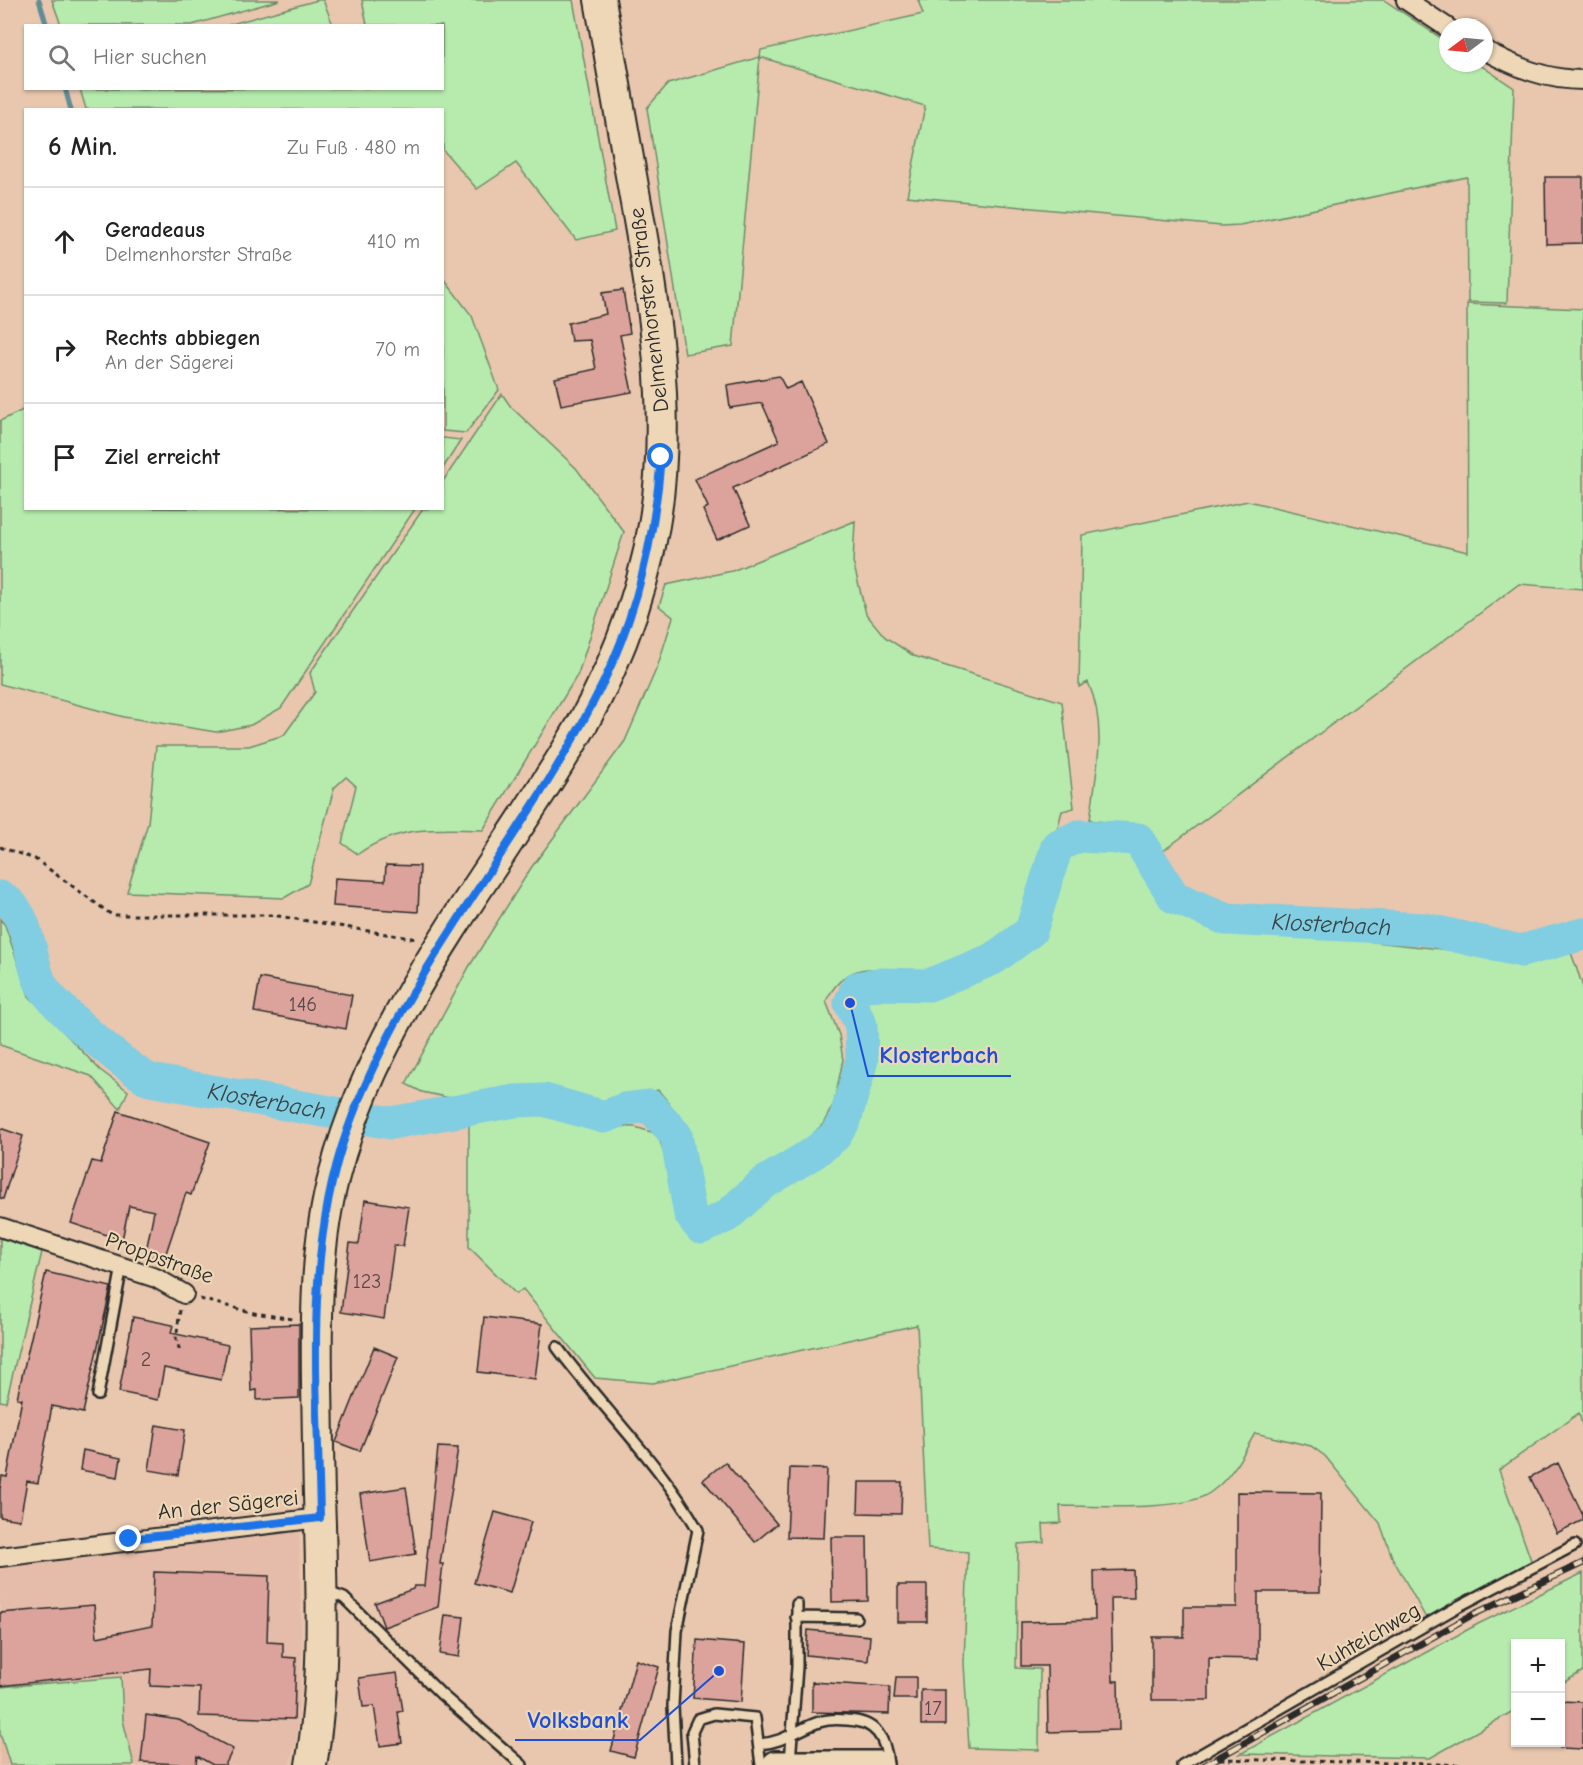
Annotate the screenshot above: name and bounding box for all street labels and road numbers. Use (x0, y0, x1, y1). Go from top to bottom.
street label: Delmenhorster Straße (624, 206, 674, 414)
street label: Proppstraße (102, 1226, 217, 1290)
street label: An der Sägerei (156, 1485, 300, 1525)
street label: Kuhteichweg (1312, 1597, 1425, 1677)

